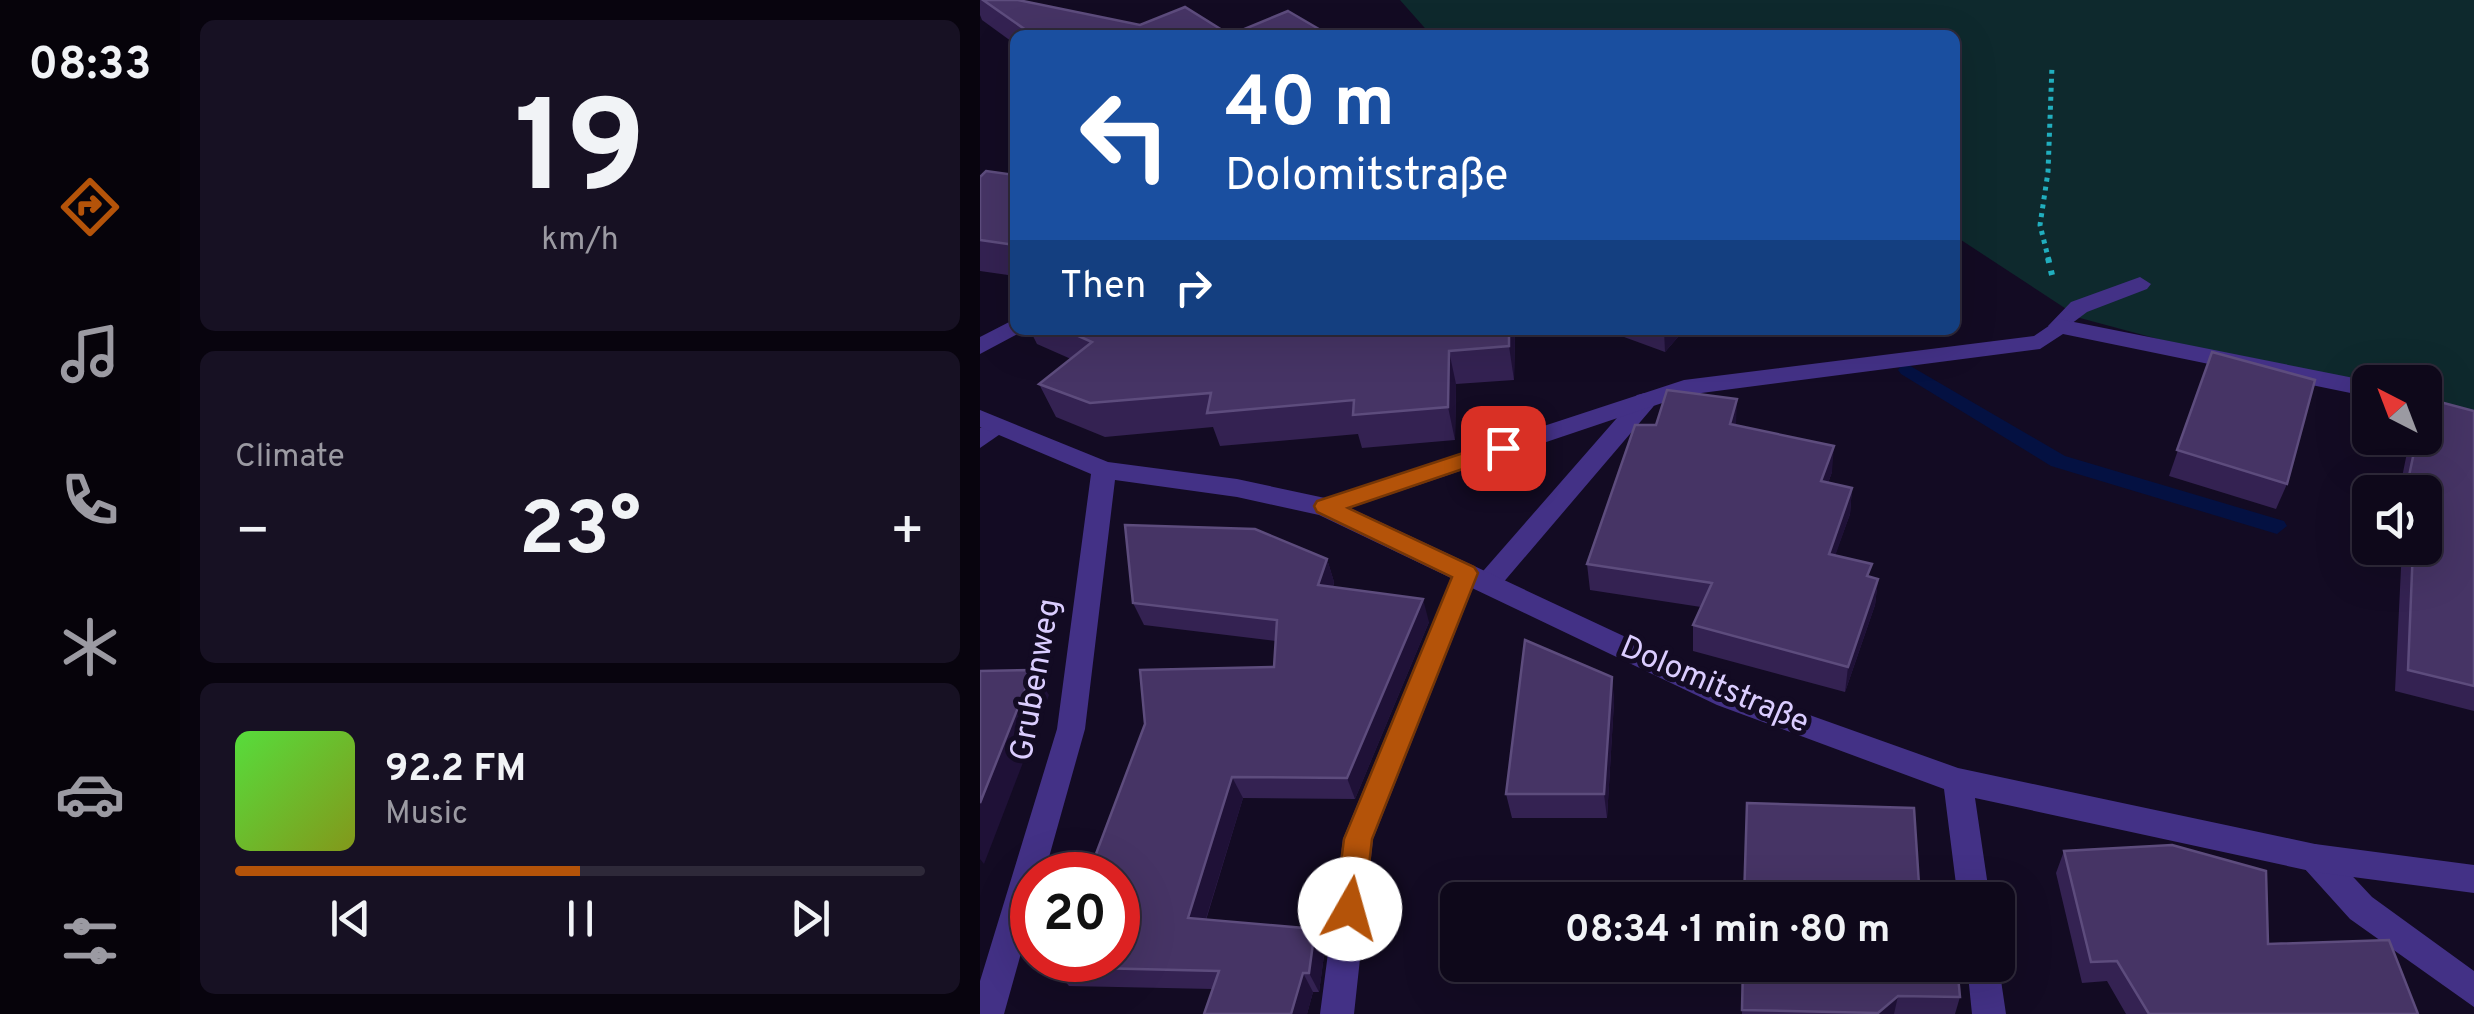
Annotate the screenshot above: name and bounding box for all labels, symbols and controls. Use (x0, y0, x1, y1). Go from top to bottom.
text: 08:33 (29, 38, 151, 95)
text: 40 m (1225, 62, 1395, 151)
icon: left (1060, 70, 1190, 200)
text: 19 (514, 73, 646, 238)
text: Dolomitstraße (1225, 149, 1508, 206)
icon: directions (55, 172, 125, 242)
text: km/h (541, 221, 619, 261)
icon: right (1166, 260, 1221, 315)
text: Then (1060, 263, 1146, 312)
icon: music (55, 319, 125, 389)
north arrow (2352, 365, 2442, 455)
map controls (2352, 365, 2442, 565)
pin (1461, 406, 1546, 491)
icon: arrive (1476, 421, 1531, 476)
text: Climate (235, 438, 345, 478)
icon: phone (55, 465, 125, 535)
button: sound (2352, 475, 2442, 565)
text: 23° (519, 486, 641, 581)
text: − (235, 499, 270, 569)
text: + (890, 499, 925, 569)
street label: Grubenweg (1003, 596, 1071, 764)
icon: climate (55, 612, 125, 682)
street label: Dolomitstraße (1613, 628, 1815, 744)
text: 92.2 FM (385, 746, 526, 795)
icon: car (55, 759, 125, 829)
text: Music (385, 795, 468, 835)
speed limit sign: 20 (1010, 852, 1140, 982)
position arrow (1298, 857, 1402, 961)
icon: previous (323, 891, 378, 946)
icon: pause (553, 891, 608, 946)
icon: next (783, 891, 838, 946)
icon: filters (55, 906, 125, 976)
text: 08:34 · 1 min · 80 m (1565, 907, 1890, 956)

